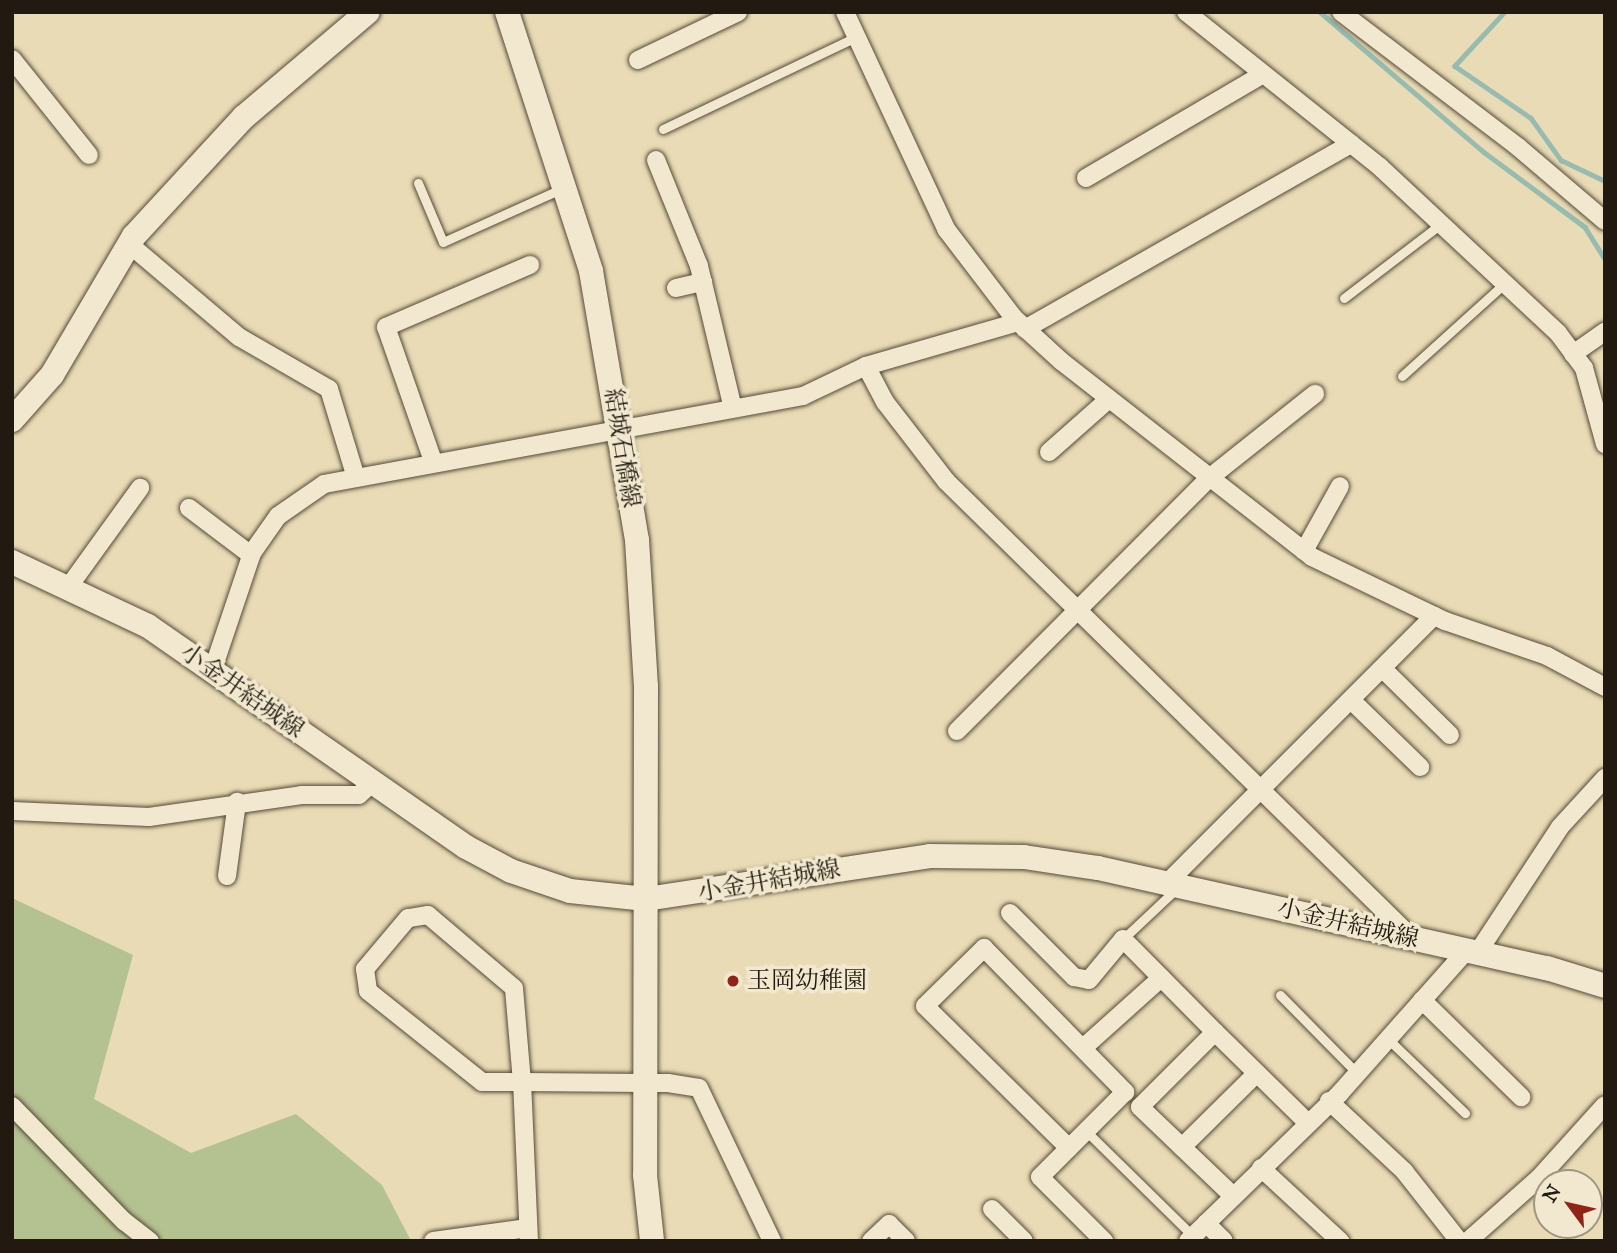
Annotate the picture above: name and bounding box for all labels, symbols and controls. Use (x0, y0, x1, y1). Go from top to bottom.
street label: 結城石橋線 (598, 386, 646, 510)
street label: 小金井結城線 (175, 638, 309, 744)
street label: 小金井結城線 (696, 854, 842, 908)
street label: 小金井結城線 (1275, 894, 1421, 954)
place label: 玉岡幼稚園 (747, 967, 867, 995)
marker: 玉岡幼稚園 (725, 973, 741, 989)
north arrow (1533, 1169, 1603, 1239)
text: N (1538, 1180, 1566, 1206)

